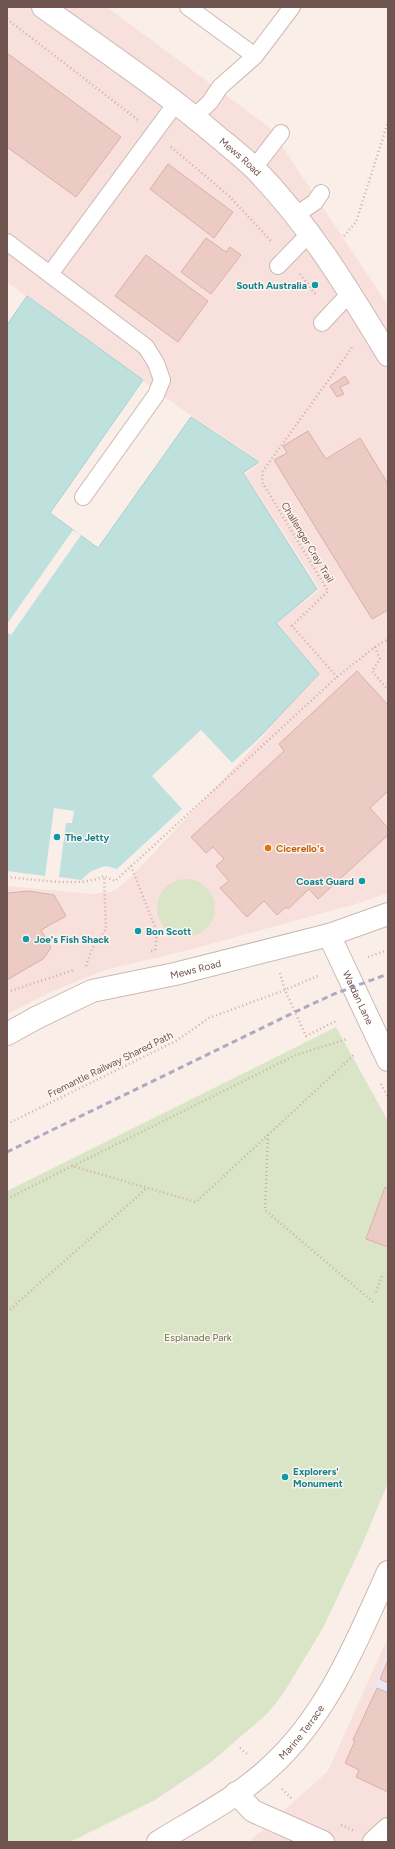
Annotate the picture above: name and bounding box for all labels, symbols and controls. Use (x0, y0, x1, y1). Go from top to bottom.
street label: Mews Road (217, 135, 264, 179)
place label: South Australia (236, 279, 307, 292)
marker: South Australia (310, 280, 320, 290)
street label: Challenger Cray Trail (278, 500, 337, 585)
place label: The Jetty (65, 831, 110, 844)
marker: The Jetty (52, 832, 62, 842)
place label: Cicerello's (276, 842, 324, 855)
marker: Cicerello's (263, 843, 273, 853)
place label: Coast Guard (296, 875, 354, 888)
marker: Coast Guard (357, 876, 367, 886)
place label: Bon Scott (146, 925, 191, 938)
marker: Bon Scott (133, 926, 143, 936)
place label: Joe's Fish Shack (34, 933, 110, 946)
marker: Joe's Fish Shack (21, 934, 31, 944)
street label: Mews Road (169, 957, 222, 982)
street label: Wardan Lane (340, 969, 377, 1027)
street label: Fremantle Railway Shared Path (45, 1028, 175, 1100)
park label: Esplanade Park (164, 1331, 232, 1344)
place label: Explorers' Monument (293, 1465, 343, 1490)
marker: Explorers' Monument (280, 1472, 290, 1482)
street label: Marine Terrace (276, 1702, 327, 1762)

